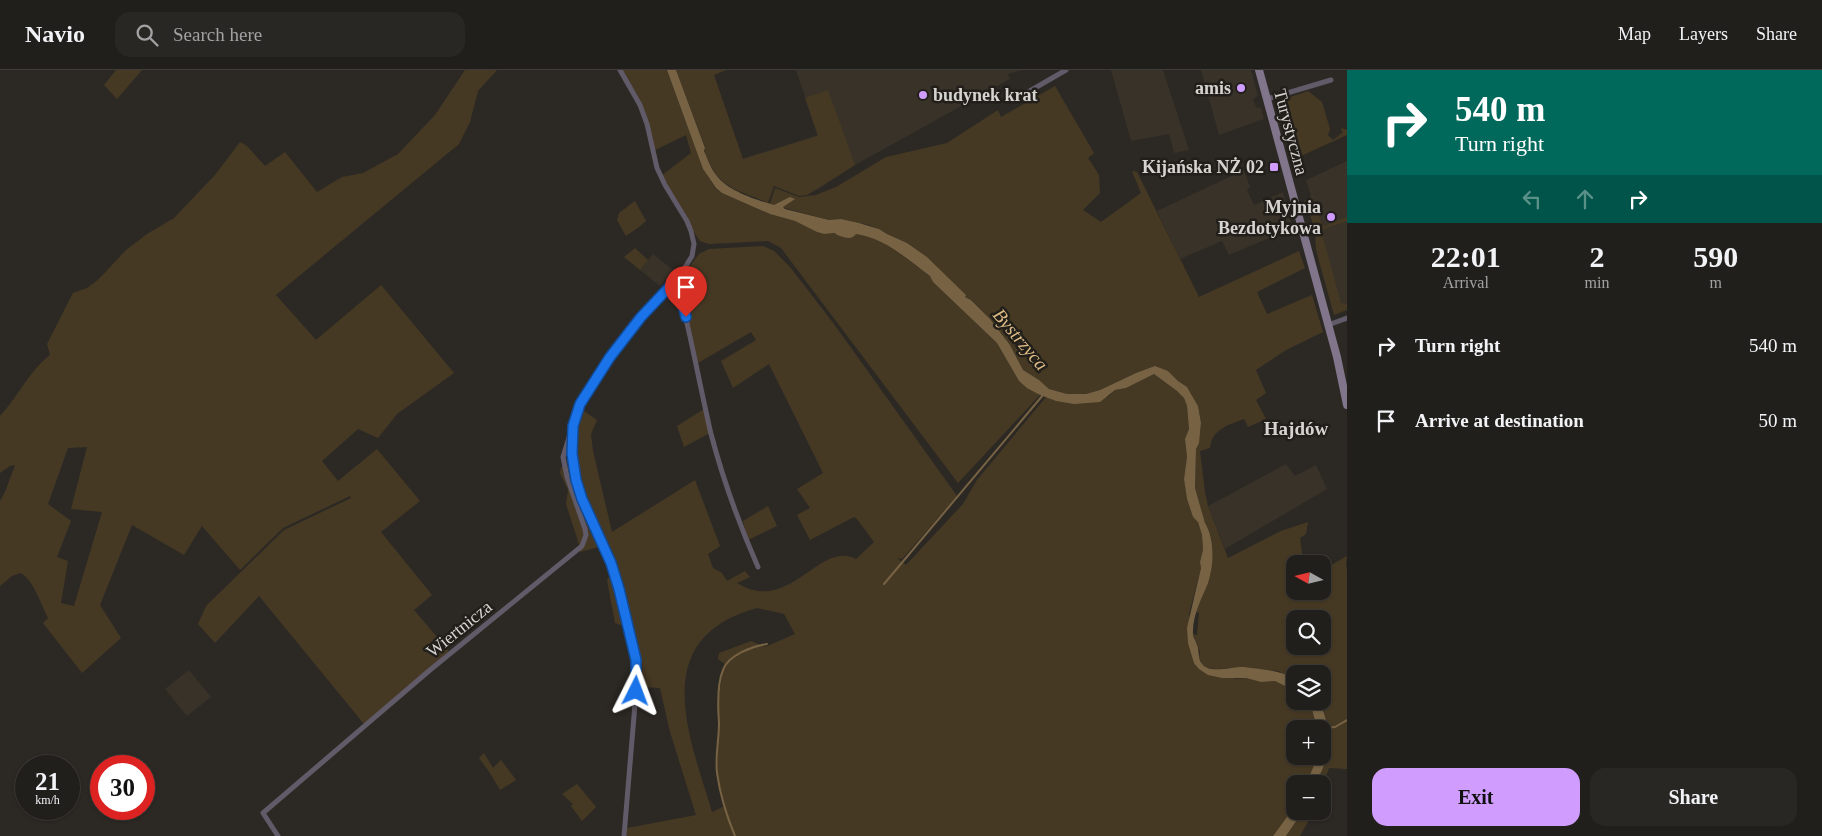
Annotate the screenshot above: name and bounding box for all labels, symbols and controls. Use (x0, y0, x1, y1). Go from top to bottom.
search box (115, 12, 465, 57)
text: Navio (25, 21, 85, 47)
icon: search (133, 21, 161, 49)
text: Search here (173, 24, 262, 45)
text: Map (1618, 24, 1651, 44)
text: Layers (1679, 24, 1728, 44)
text: Share (1756, 24, 1797, 44)
place label: amis (1195, 78, 1231, 98)
marker: amis (1235, 82, 1247, 94)
place label: budynek krat (933, 85, 1038, 105)
street label: Turystyczna (1270, 87, 1312, 177)
marker: budynek krat (917, 89, 929, 101)
icon: right (1372, 90, 1437, 155)
text: 540 m (1455, 90, 1545, 129)
text: Turn right (1455, 131, 1544, 156)
place label: Kijańska NŻ 02 (1142, 157, 1264, 177)
marker: Kijańska NŻ 02 (1268, 161, 1280, 173)
icon: left (1518, 185, 1546, 213)
icon: ahead (1571, 185, 1599, 213)
icon: right (1624, 185, 1652, 213)
place label: Myjnia Bezdotykowa (1218, 197, 1321, 238)
marker: Myjnia Bezdotykowa (1325, 211, 1337, 223)
text: 22:01 (1431, 240, 1501, 273)
text: 2 (1589, 240, 1604, 273)
text: 590 (1693, 240, 1738, 273)
pin (665, 266, 707, 317)
icon: arrive (672, 273, 700, 301)
text: Arrival (1443, 274, 1489, 291)
text: min (1585, 274, 1609, 291)
text: m (1709, 274, 1722, 291)
water label: Bystrzyca (989, 304, 1052, 374)
icon: right (1372, 332, 1400, 360)
text: Turn right (1415, 335, 1500, 356)
text: 540 m (1749, 335, 1797, 356)
icon: arrive (1372, 407, 1400, 435)
text: Arrive at destination (1415, 410, 1584, 431)
text: 50 m (1758, 410, 1797, 431)
district label: Hajdów (1264, 418, 1328, 439)
north arrow (1286, 555, 1331, 600)
map controls (1286, 555, 1331, 820)
street label: Wiertnicza (422, 597, 496, 661)
button: search (1286, 610, 1331, 655)
position arrow (609, 664, 661, 716)
button: layers (1286, 665, 1331, 710)
button: + (1286, 720, 1331, 765)
speed limit sign: 30 (90, 755, 155, 820)
text: 21 (35, 768, 60, 795)
button: Exit (1372, 768, 1580, 826)
button: Share (1590, 768, 1797, 826)
button: − (1286, 775, 1331, 820)
text: km/h (35, 793, 60, 807)

